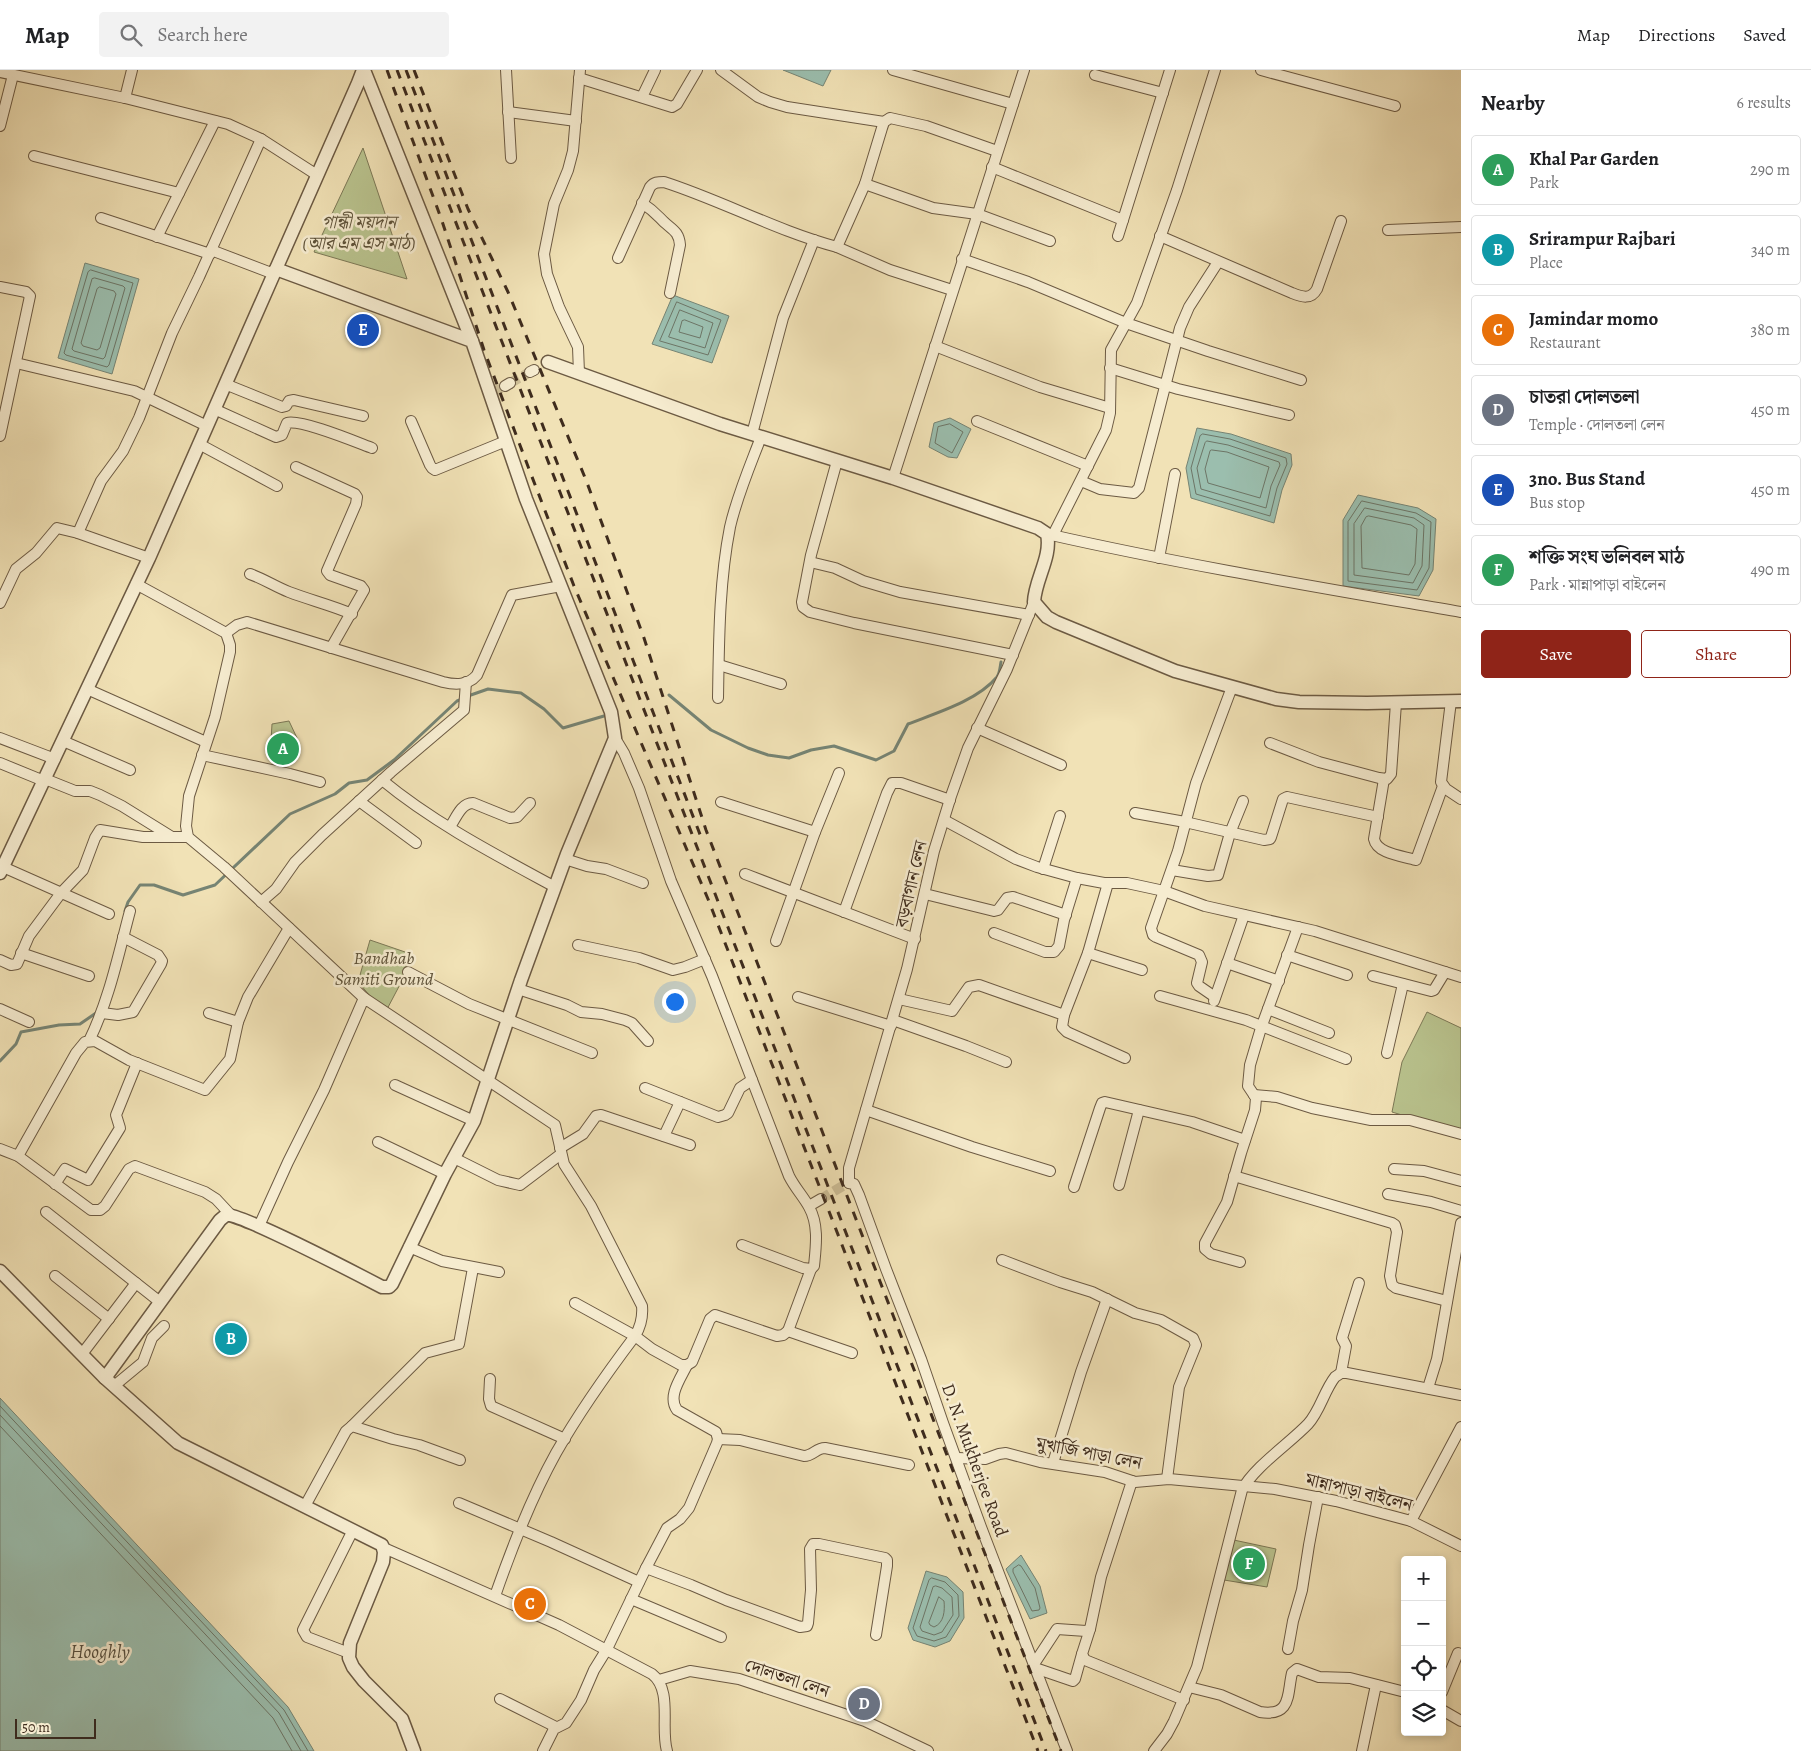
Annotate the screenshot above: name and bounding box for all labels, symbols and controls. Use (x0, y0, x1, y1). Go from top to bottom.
search box (99, 12, 449, 57)
text: Map (25, 19, 69, 51)
icon: search (117, 21, 145, 49)
text: Search here (157, 22, 248, 48)
text: Map (1577, 23, 1610, 47)
text: Directions (1638, 23, 1715, 47)
text: Saved (1743, 23, 1786, 47)
text: Nearby (1481, 89, 1544, 117)
text: 6 results (1737, 92, 1791, 114)
text: Khal Par Garden (1529, 146, 1659, 172)
text: A (1493, 159, 1503, 181)
text: 290 m (1750, 159, 1790, 181)
text: Park (1529, 172, 1559, 194)
park label: গান্ধী ময়দান (আর এম এস মাঠ) (302, 210, 416, 255)
text: Srirampur Rajbari (1529, 226, 1675, 252)
text: B (1493, 239, 1503, 261)
text: 340 m (1751, 239, 1790, 261)
text: Place (1529, 252, 1563, 274)
text: Jamindar momo (1529, 306, 1658, 332)
pin: E (347, 311, 379, 349)
text: C (1493, 319, 1503, 341)
text: 380 m (1751, 319, 1790, 341)
text: Restaurant (1529, 332, 1601, 354)
text: চাতরা দোলতলা (1529, 384, 1640, 410)
text: D (1492, 399, 1504, 421)
text: 450 m (1751, 399, 1790, 421)
text: Temple · দোলতলা লেন (1529, 414, 1665, 436)
text: 3no. Bus Stand (1529, 466, 1645, 492)
text: E (1493, 479, 1503, 501)
text: 450 m (1751, 479, 1790, 501)
text: Bus stop (1529, 492, 1585, 514)
text: শক্তি সংঘ ভলিবল মাঠ (1529, 544, 1685, 570)
text: F (1494, 559, 1502, 581)
text: 490 m (1750, 559, 1790, 581)
text: Park · মান্নাপাড়া বাইলেন (1529, 574, 1666, 596)
button: Save (1481, 630, 1631, 678)
button: Share (1641, 630, 1791, 678)
pin: A (267, 730, 299, 768)
street label: বড়বাগান লেন (889, 838, 933, 931)
park label: Bandhab Samiti Ground (335, 946, 434, 991)
your location (662, 989, 688, 1015)
pin: B (215, 1320, 247, 1358)
street label: D. N. Mukherjee Road (936, 1380, 1014, 1540)
street label: মুখার্জি পাড়া লেন (1033, 1431, 1144, 1475)
street label: মান্নাপাড়া বাইলেন (1302, 1467, 1416, 1517)
pin: F (1233, 1545, 1265, 1583)
map controls (1401, 1556, 1446, 1736)
button: + (1401, 1556, 1446, 1601)
pin: C (514, 1585, 546, 1623)
button: − (1401, 1601, 1446, 1646)
water label: Hooghly (70, 1639, 130, 1665)
button: locate (1401, 1646, 1446, 1691)
street label: দোলতলা লেন (741, 1653, 833, 1703)
pin: D (848, 1685, 880, 1723)
button: layers (1401, 1691, 1446, 1736)
scale bar (15, 1716, 96, 1739)
text: 50 m (22, 1718, 50, 1737)

